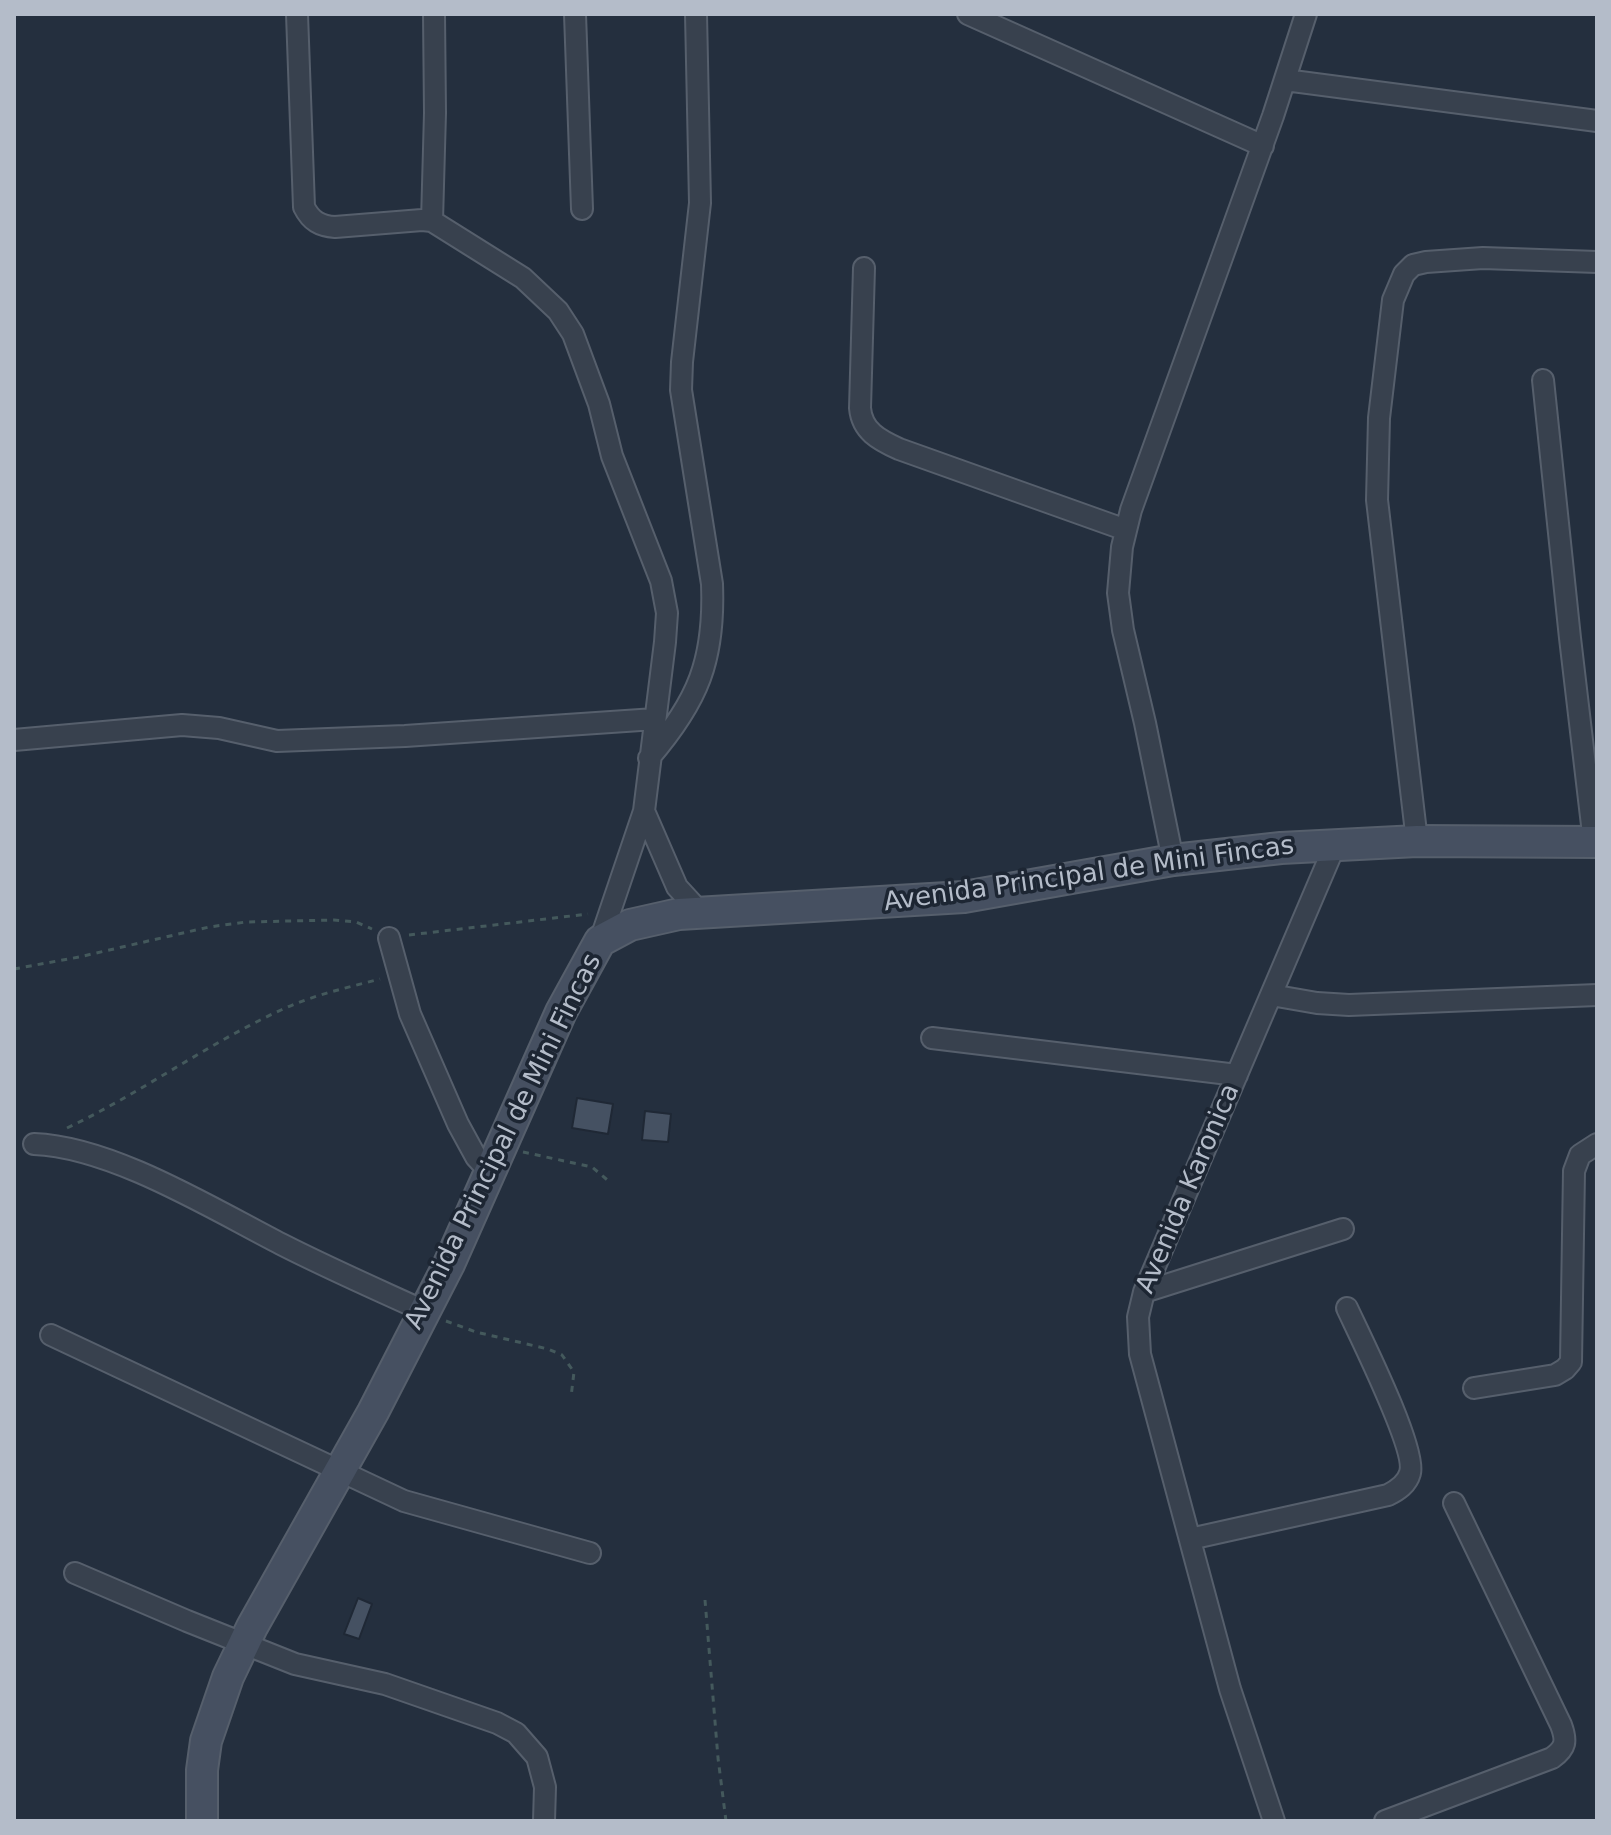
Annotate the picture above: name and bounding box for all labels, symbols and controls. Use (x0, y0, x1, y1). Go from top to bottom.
street label: Avenida Principal de Mini Fincas (882, 831, 1296, 919)
street label: Avenida Principal de Mini Fincas (399, 949, 609, 1335)
street label: Avenida Karonica (1131, 1080, 1247, 1298)

